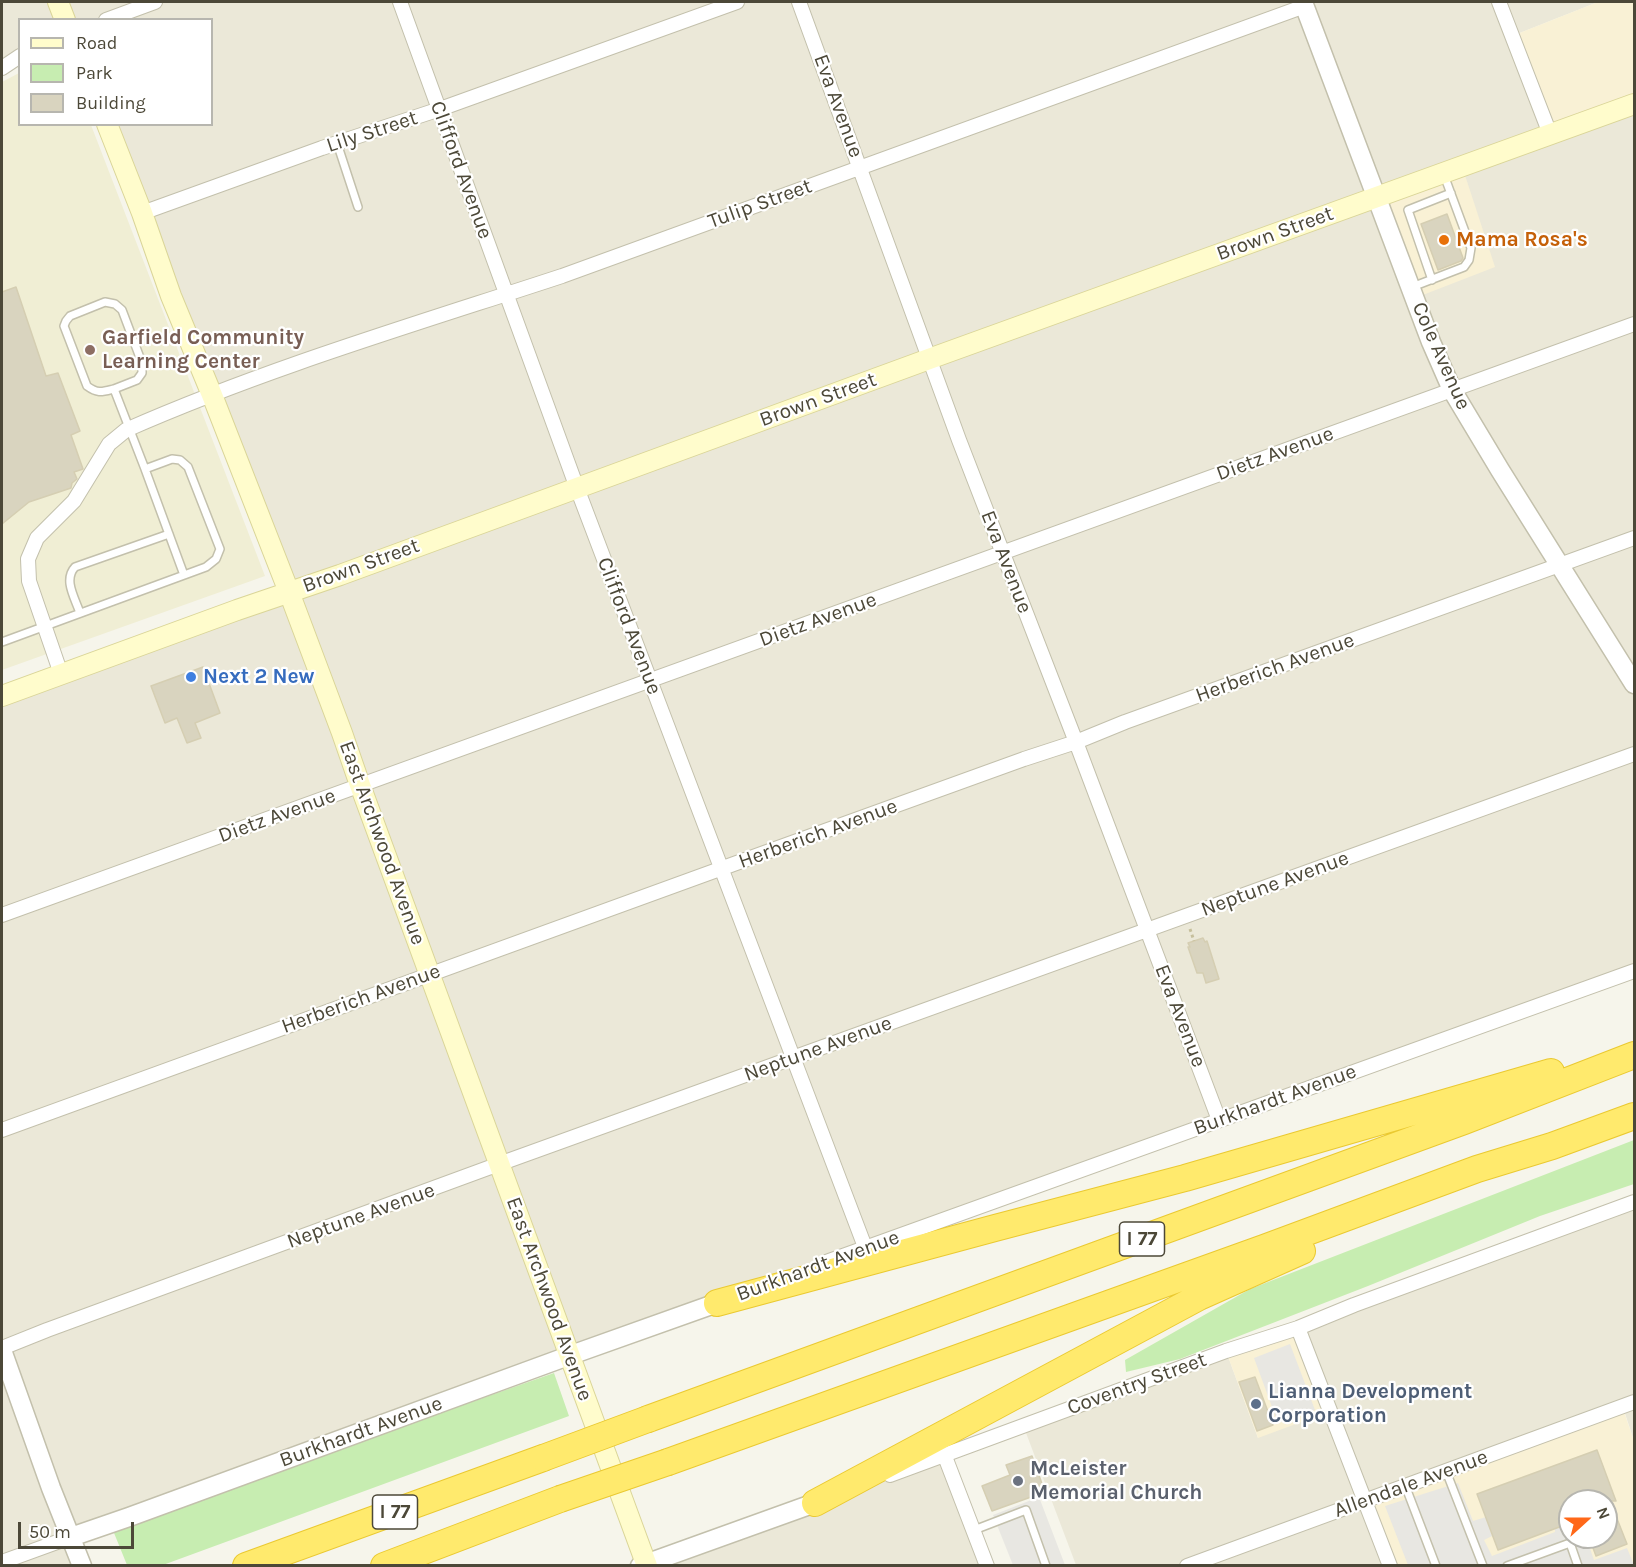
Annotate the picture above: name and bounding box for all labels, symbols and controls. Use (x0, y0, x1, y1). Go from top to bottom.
legend (18, 18, 213, 126)
text: Road (76, 32, 117, 54)
street label: Eva Avenue (808, 51, 868, 161)
text: Park (76, 62, 113, 84)
text: Building (76, 92, 146, 114)
street label: Clifford Avenue (424, 98, 498, 242)
street label: Lily Street (323, 105, 421, 159)
street label: Tulip Street (705, 174, 815, 234)
street label: Brown Street (1213, 201, 1337, 267)
place label: Mama Rosa's (1456, 227, 1588, 253)
marker: Mama Rosa's (1437, 233, 1451, 247)
street label: Cole Avenue (1406, 298, 1476, 414)
place label: Garfield Community Learning Center (102, 325, 304, 375)
marker: Garfield Community Learning Center (83, 343, 97, 357)
street label: Brown Street (756, 367, 880, 433)
street label: Dietz Avenue (1213, 421, 1337, 487)
street label: Eva Avenue (975, 507, 1037, 617)
street label: Brown Street (299, 533, 423, 599)
street label: Clifford Avenue (591, 554, 667, 698)
street label: Dietz Avenue (756, 587, 880, 653)
street label: Herberich Avenue (1192, 628, 1358, 708)
place label: Next 2 New (203, 664, 315, 690)
marker: Next 2 New (184, 670, 198, 684)
street label: East Archwood Avenue (333, 738, 431, 948)
street label: Dietz Avenue (215, 783, 339, 849)
street label: Herberich Avenue (735, 794, 901, 874)
street label: Neptune Avenue (1198, 846, 1352, 922)
street label: Herberich Avenue (278, 959, 444, 1039)
street label: Eva Avenue (1149, 961, 1211, 1071)
street label: Neptune Avenue (741, 1011, 895, 1087)
street label: Burkhardt Avenue (1190, 1059, 1360, 1141)
street label: Neptune Avenue (284, 1178, 438, 1254)
street label: East Archwood Avenue (500, 1194, 598, 1404)
road number: I 77 (1120, 1222, 1164, 1256)
street label: Burkhardt Avenue (733, 1225, 903, 1307)
street label: Coventry Street (1064, 1347, 1210, 1421)
place label: Lianna Development Corporation (1268, 1379, 1472, 1429)
street label: Burkhardt Avenue (276, 1391, 446, 1473)
marker: Lianna Development Corporation (1249, 1397, 1263, 1411)
street label: Allendale Avenue (1331, 1444, 1491, 1524)
place label: McLeister Memorial Church (1030, 1456, 1202, 1506)
marker: McLeister Memorial Church (1011, 1474, 1025, 1488)
north arrow (1558, 1489, 1618, 1549)
road number: I 77 (372, 1495, 418, 1529)
text: N (1592, 1504, 1614, 1522)
scale bar (21, 1510, 136, 1548)
text: 50 m (29, 1521, 71, 1543)

